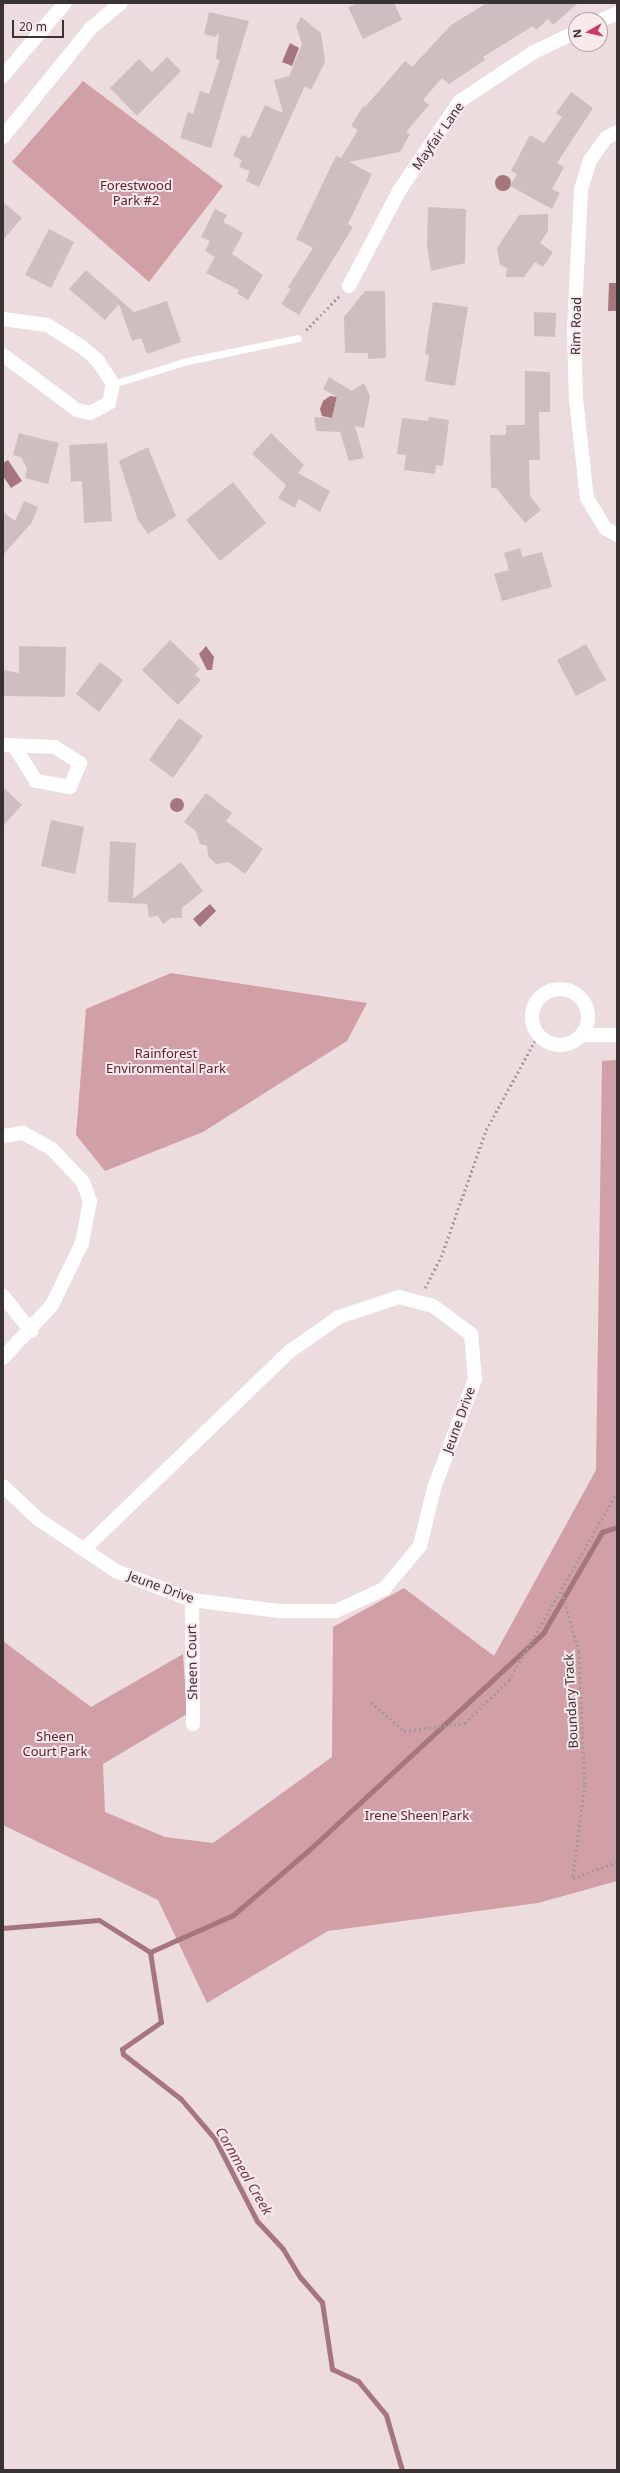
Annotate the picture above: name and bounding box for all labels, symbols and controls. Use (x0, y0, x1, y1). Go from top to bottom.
scale bar (14, 12, 66, 38)
north arrow (568, 12, 608, 52)
text: 20 m (19, 18, 47, 35)
text: N (569, 28, 585, 39)
street label: Mayfair Lane (409, 99, 467, 173)
park label: Forestwood Park #2 (100, 178, 172, 209)
street label: Rim Road (568, 297, 584, 355)
park label: Rainforest Environmental Park (106, 1046, 226, 1077)
street label: Jeune Drive (440, 1385, 478, 1455)
street label: Jeune Drive (126, 1568, 196, 1606)
street label: Sheen Court (184, 1624, 200, 1700)
street label: Boundary Track (561, 1653, 581, 1749)
park label: Sheen Court Park (22, 1729, 88, 1760)
park label: Irene Sheen Park (365, 1807, 469, 1823)
water label: Cornmeal Creek (212, 2124, 276, 2218)

